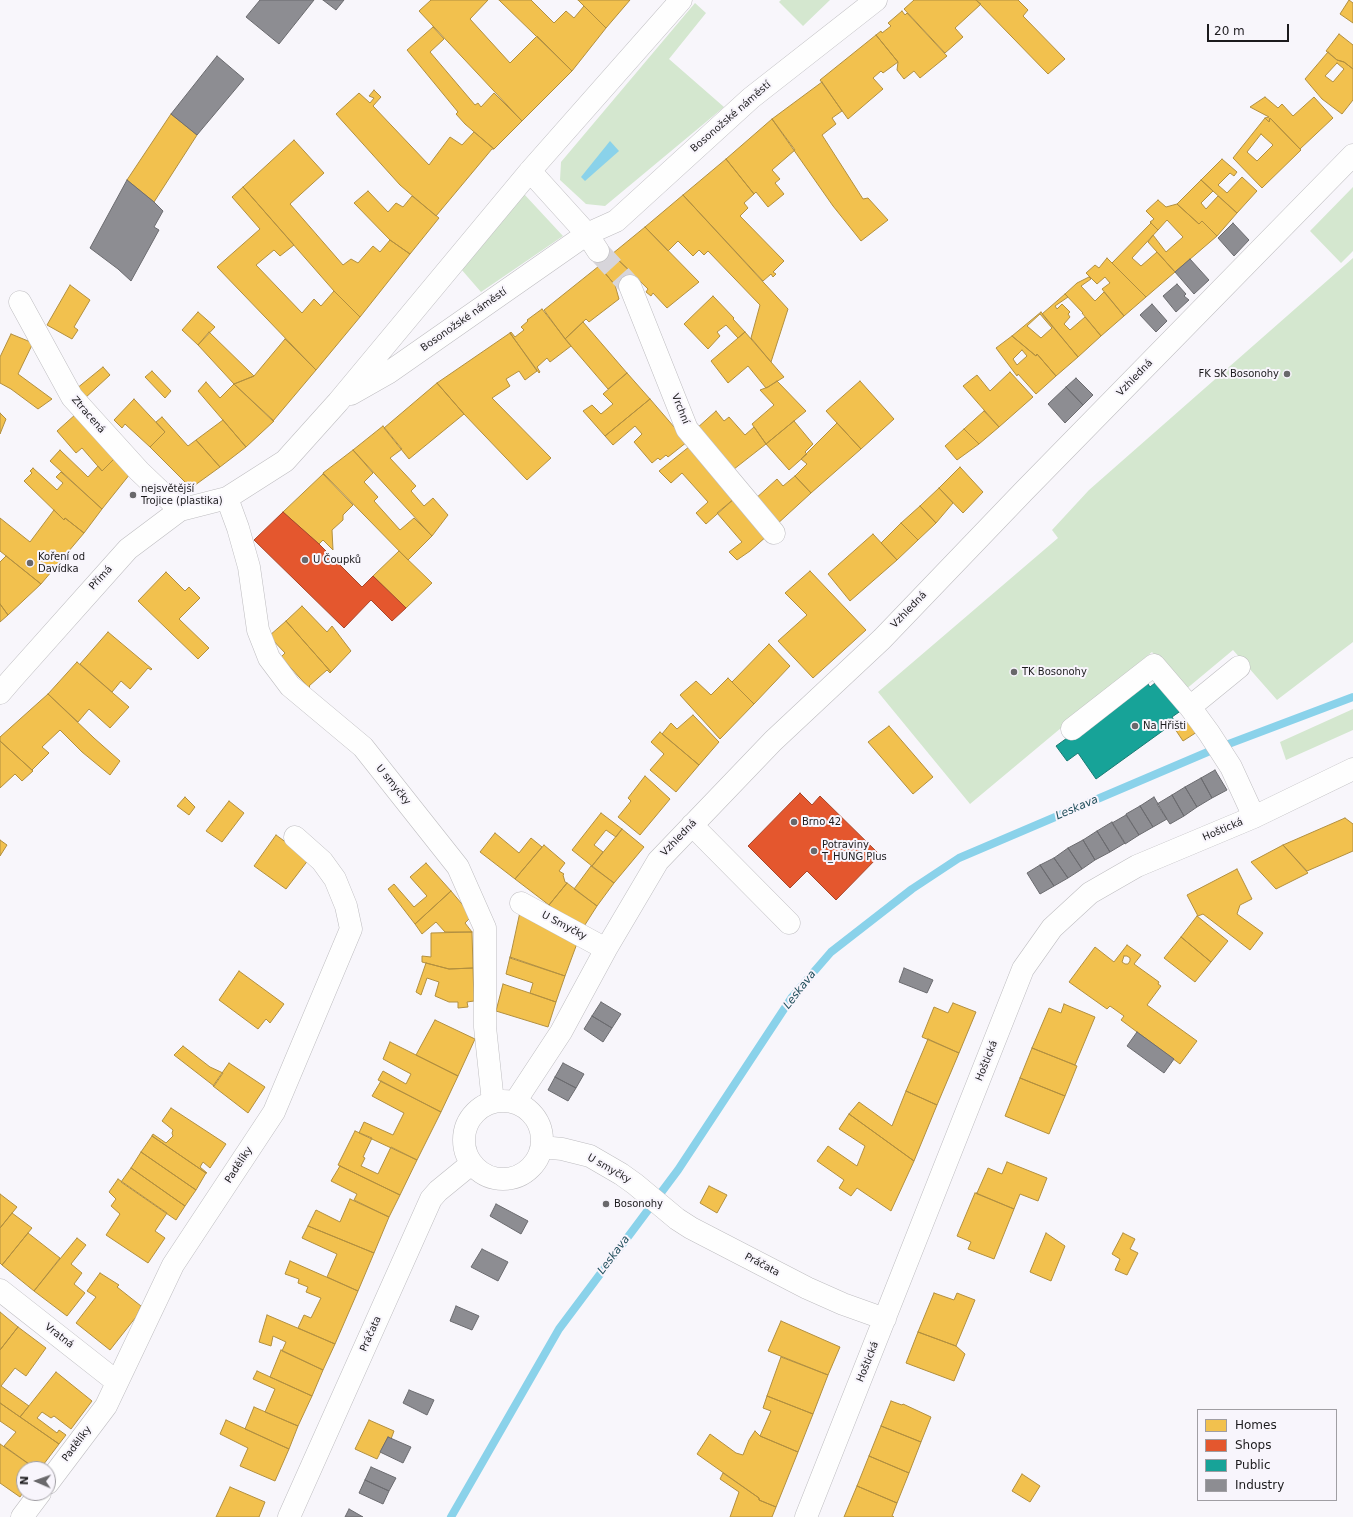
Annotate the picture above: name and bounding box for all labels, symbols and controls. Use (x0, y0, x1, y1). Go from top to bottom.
scale bar (1209, 16, 1291, 42)
text: 20 m (1214, 24, 1245, 38)
street label: Bosonožské náměstí (688, 79, 774, 155)
street label: Bosonožské náměstí (419, 286, 509, 354)
street label: Vzhledná (1115, 357, 1155, 399)
place label: FK SK Bosonohy (1198, 368, 1279, 380)
marker: FK SK Bosonohy (1282, 369, 1292, 379)
street label: Vrchní (669, 392, 691, 426)
street label: Ztracená (69, 394, 107, 436)
place label: nejsvětější Trojice (plastika) (141, 483, 223, 506)
marker: nejsvětější Trojice (plastika) (128, 490, 138, 500)
place label: Koření od Davídka (38, 551, 85, 574)
place label: U Čoupků (313, 554, 361, 566)
marker: U Čoupků (300, 555, 310, 565)
marker: Koření od Davídka (25, 558, 35, 568)
street label: Přímá (87, 563, 115, 593)
street label: Vzhledná (889, 589, 929, 631)
place label: TK Bosonohy (1022, 666, 1087, 678)
marker: TK Bosonohy (1009, 667, 1019, 677)
place label: Na Hřišti (1143, 720, 1186, 732)
marker: Na Hřišti (1130, 721, 1140, 731)
street label: U smyčky (373, 762, 413, 808)
water label: Leskava (1054, 793, 1100, 823)
place label: Brno 42 (802, 816, 841, 828)
street label: Hoštická (1201, 816, 1245, 844)
street label: Vzhledná (659, 817, 699, 859)
marker: Brno 42 (789, 817, 799, 827)
place label: Potraviny T_HUNG Plus (822, 839, 887, 862)
marker: Potraviny T_HUNG Plus (809, 846, 819, 856)
street label: U Smyčky (539, 909, 589, 943)
water label: Leskava (781, 968, 819, 1012)
street label: Hoštická (973, 1039, 1001, 1083)
street label: Padělíky (223, 1144, 255, 1186)
street label: U smyčky (585, 1152, 633, 1186)
place label: Bosonohy (614, 1198, 663, 1210)
marker: Bosonohy (601, 1199, 611, 1209)
water label: Leskava (595, 1233, 633, 1277)
street label: Práčata (743, 1251, 781, 1279)
street label: Práčata (358, 1314, 384, 1354)
street label: Vratná (42, 1321, 76, 1351)
street label: Hoštická (854, 1340, 882, 1384)
legend (1197, 1409, 1337, 1501)
text: Homes (1235, 1418, 1277, 1432)
street label: Padělíky (60, 1424, 94, 1464)
text: Shops (1235, 1438, 1271, 1452)
text: Public (1235, 1458, 1271, 1472)
north arrow (16, 1461, 56, 1501)
text: N (18, 1476, 31, 1485)
text: Industry (1235, 1478, 1284, 1492)

